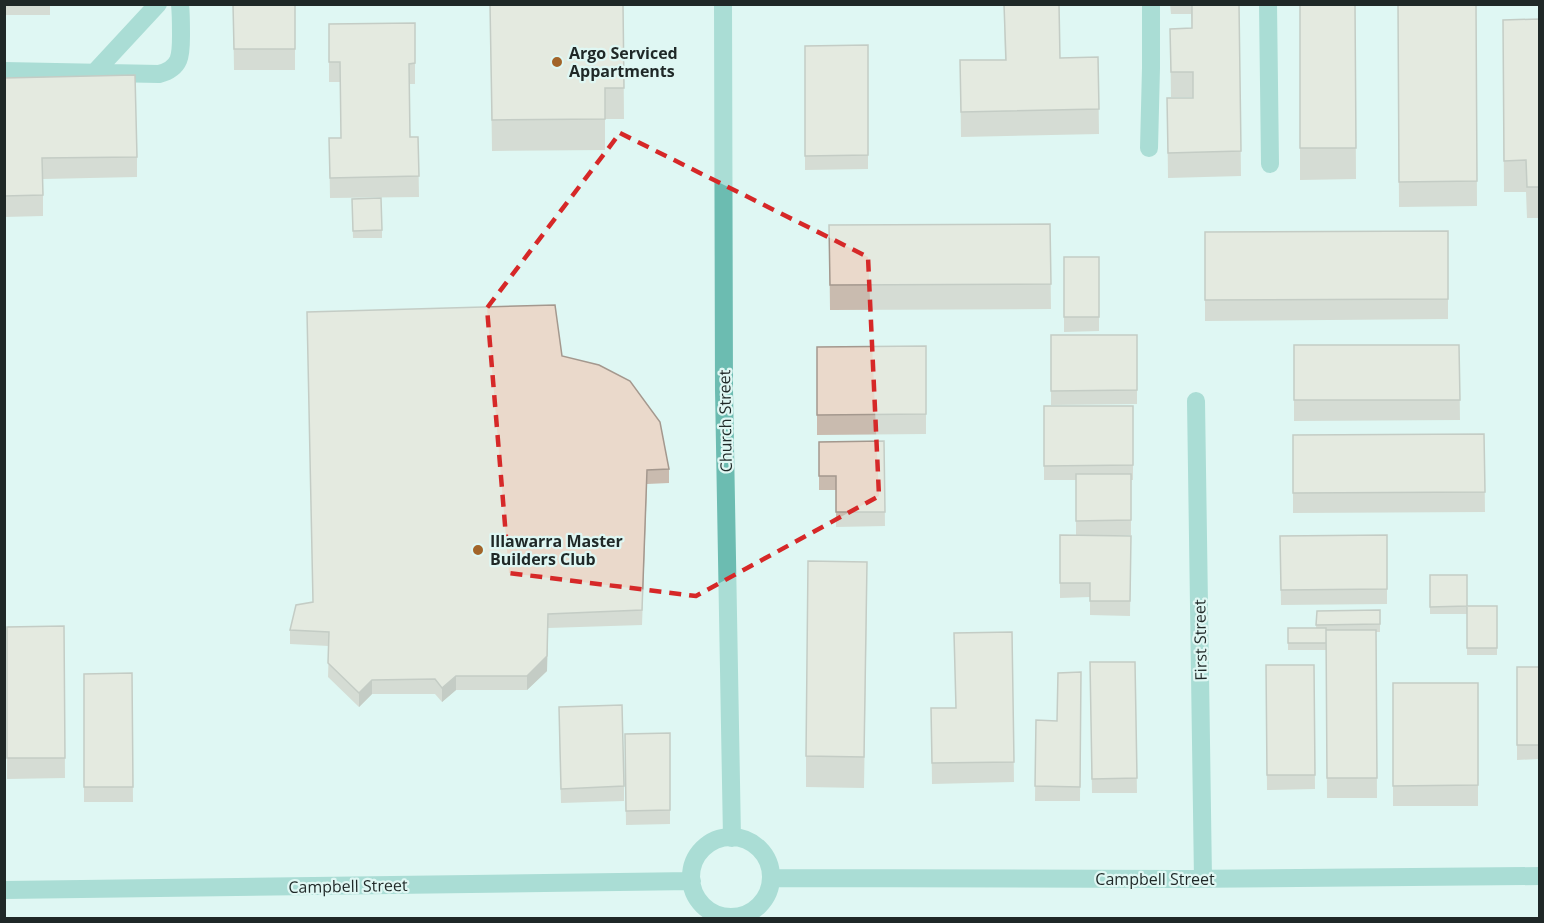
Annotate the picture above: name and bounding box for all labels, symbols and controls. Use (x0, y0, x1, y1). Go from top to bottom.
place label: Argo Serviced Appartments (569, 42, 678, 82)
marker: Argo Serviced Appartments (550, 55, 564, 69)
street label: Church Street (713, 369, 737, 472)
place label: Illawarra Master Builders Club (490, 530, 623, 570)
marker: Illawarra Master Builders Club (471, 543, 485, 557)
street label: First Street (1188, 599, 1212, 681)
street label: Campbell Street (1095, 868, 1215, 890)
street label: Campbell Street (288, 874, 408, 898)

